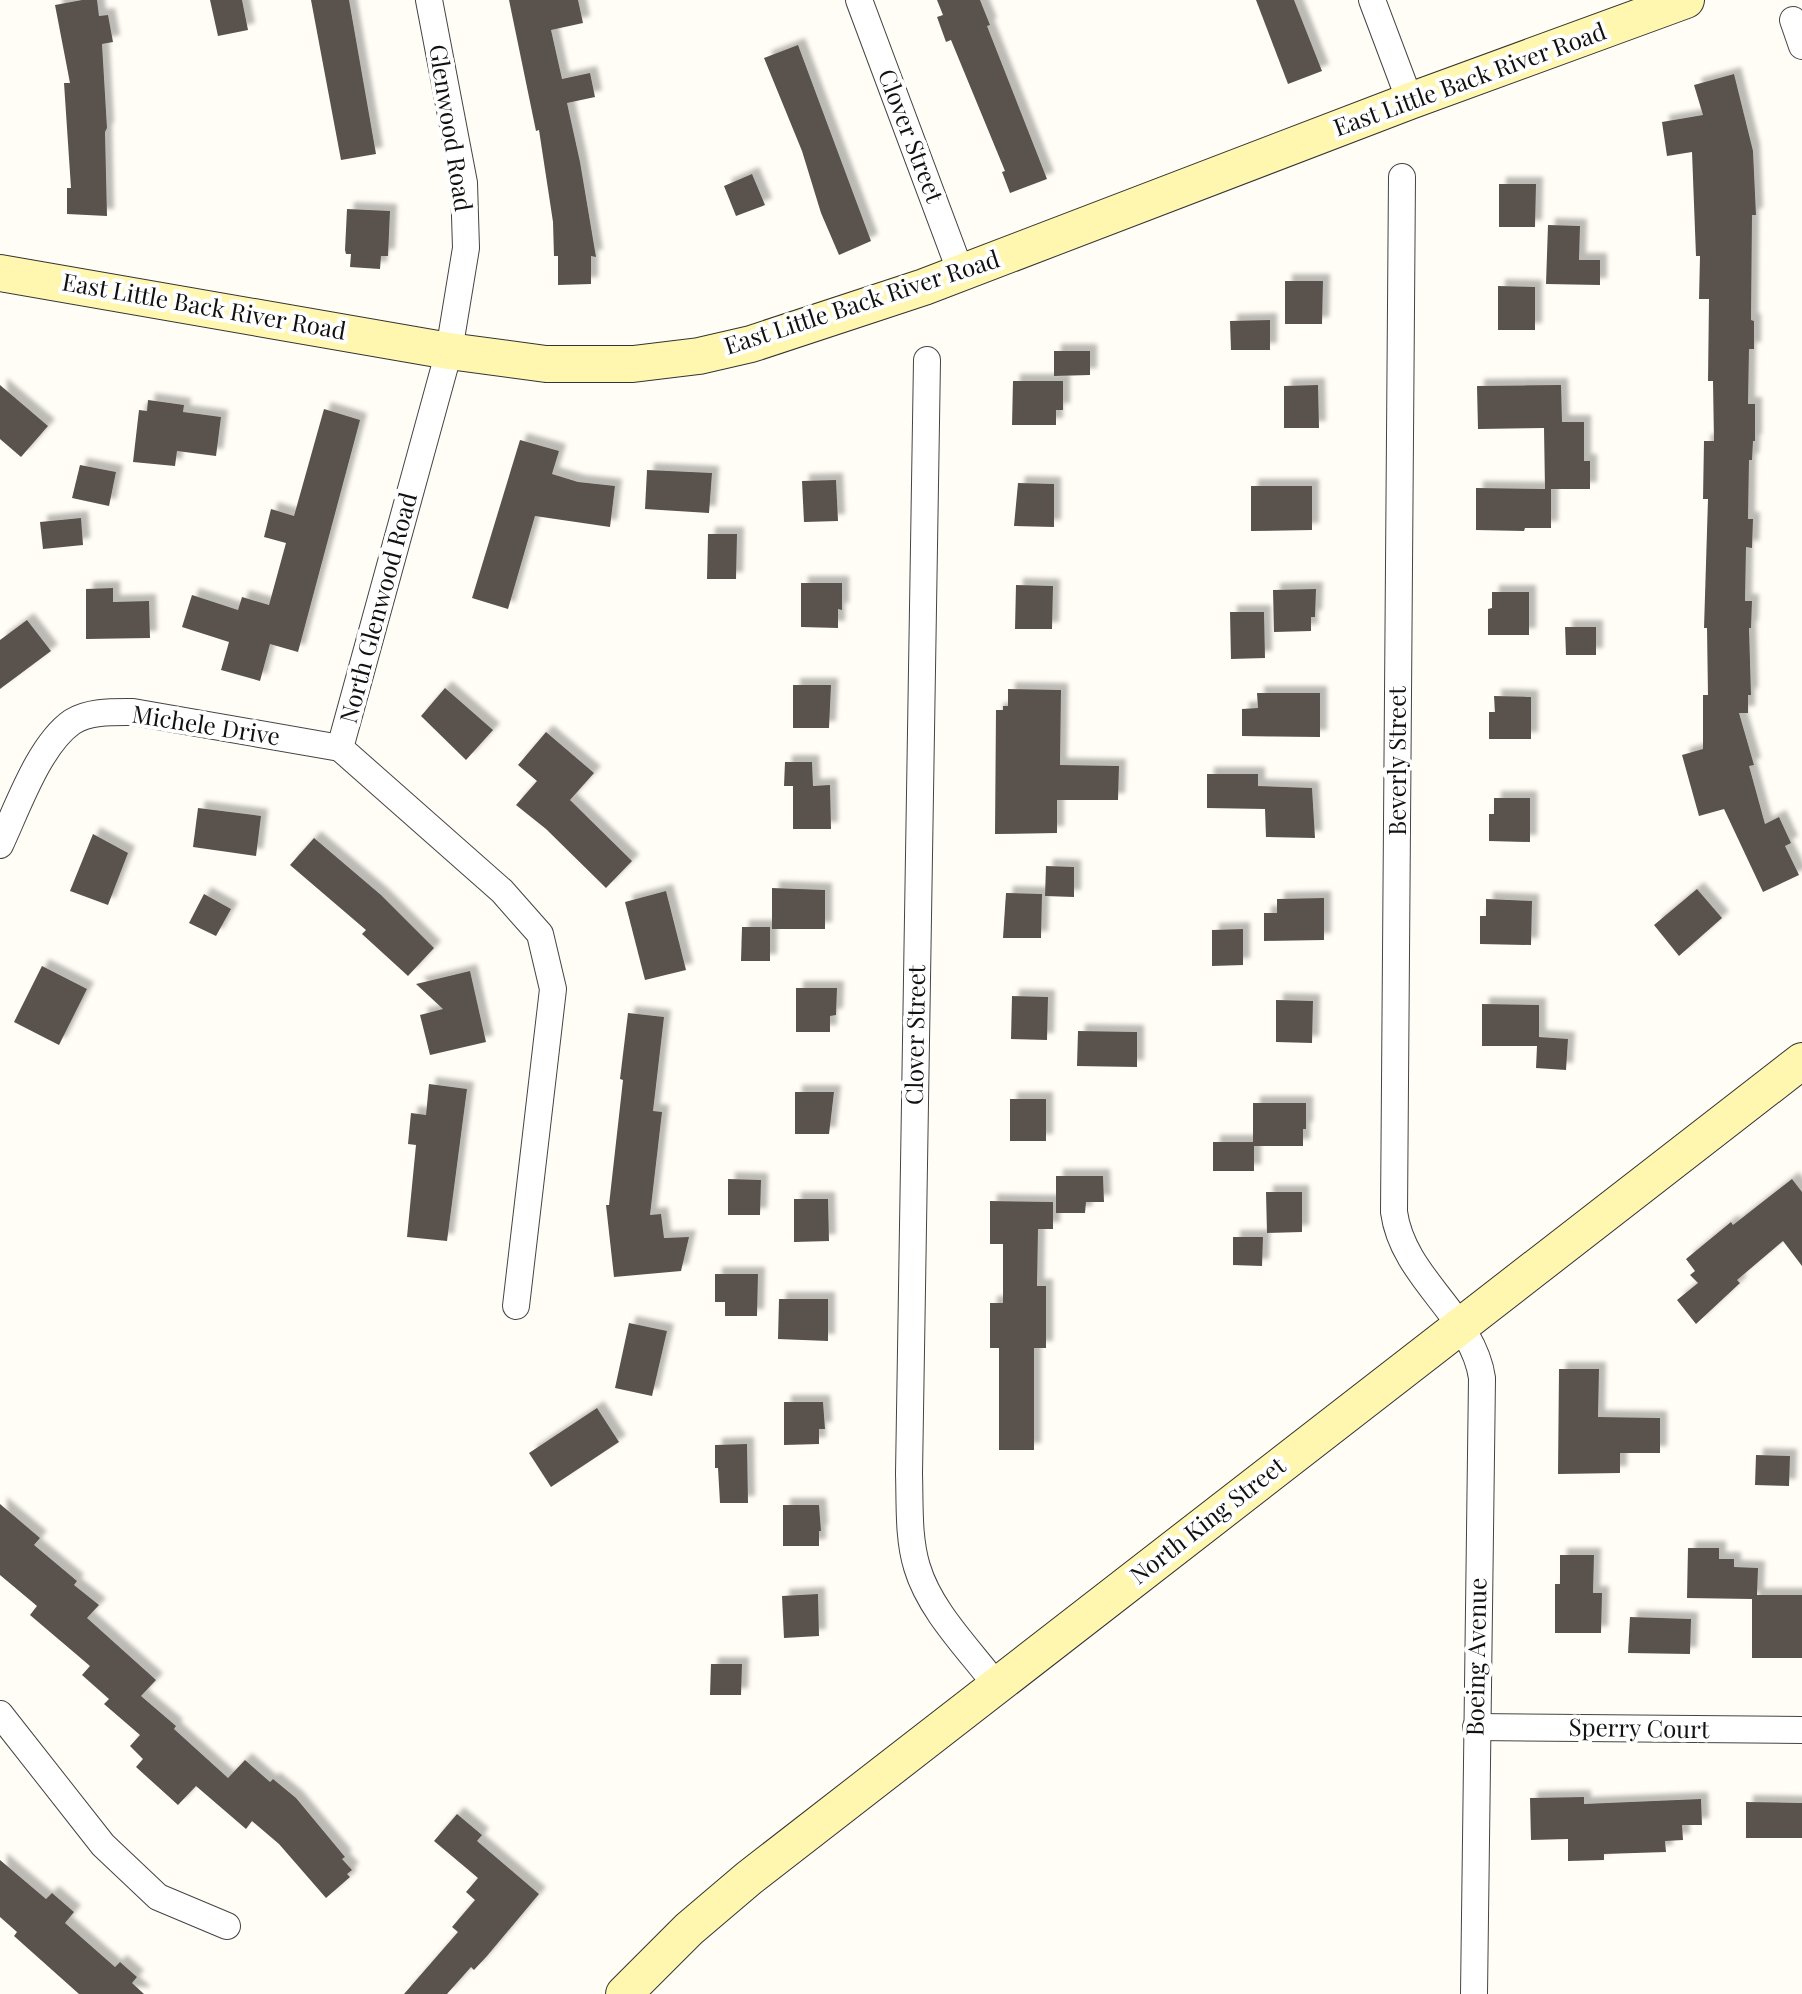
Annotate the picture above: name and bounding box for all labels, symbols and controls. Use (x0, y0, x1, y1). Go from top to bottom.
street label: East Little Back River Road (1329, 14, 1610, 142)
street label: Glenwood Road (423, 42, 481, 214)
street label: Clover Street (872, 64, 952, 207)
street label: East Little Back River Road (720, 241, 1003, 361)
street label: East Little Back River Road (60, 264, 349, 346)
street label: North Glenwood Road (331, 489, 423, 726)
street label: Beverly Street (1380, 686, 1412, 836)
street label: Michele Drive (130, 697, 283, 752)
street label: Clover Street (897, 964, 931, 1105)
street label: North King Street (1123, 1448, 1291, 1590)
street label: Boeing Avenue (1458, 1577, 1492, 1736)
street label: Sperry Court (1568, 1710, 1710, 1744)

